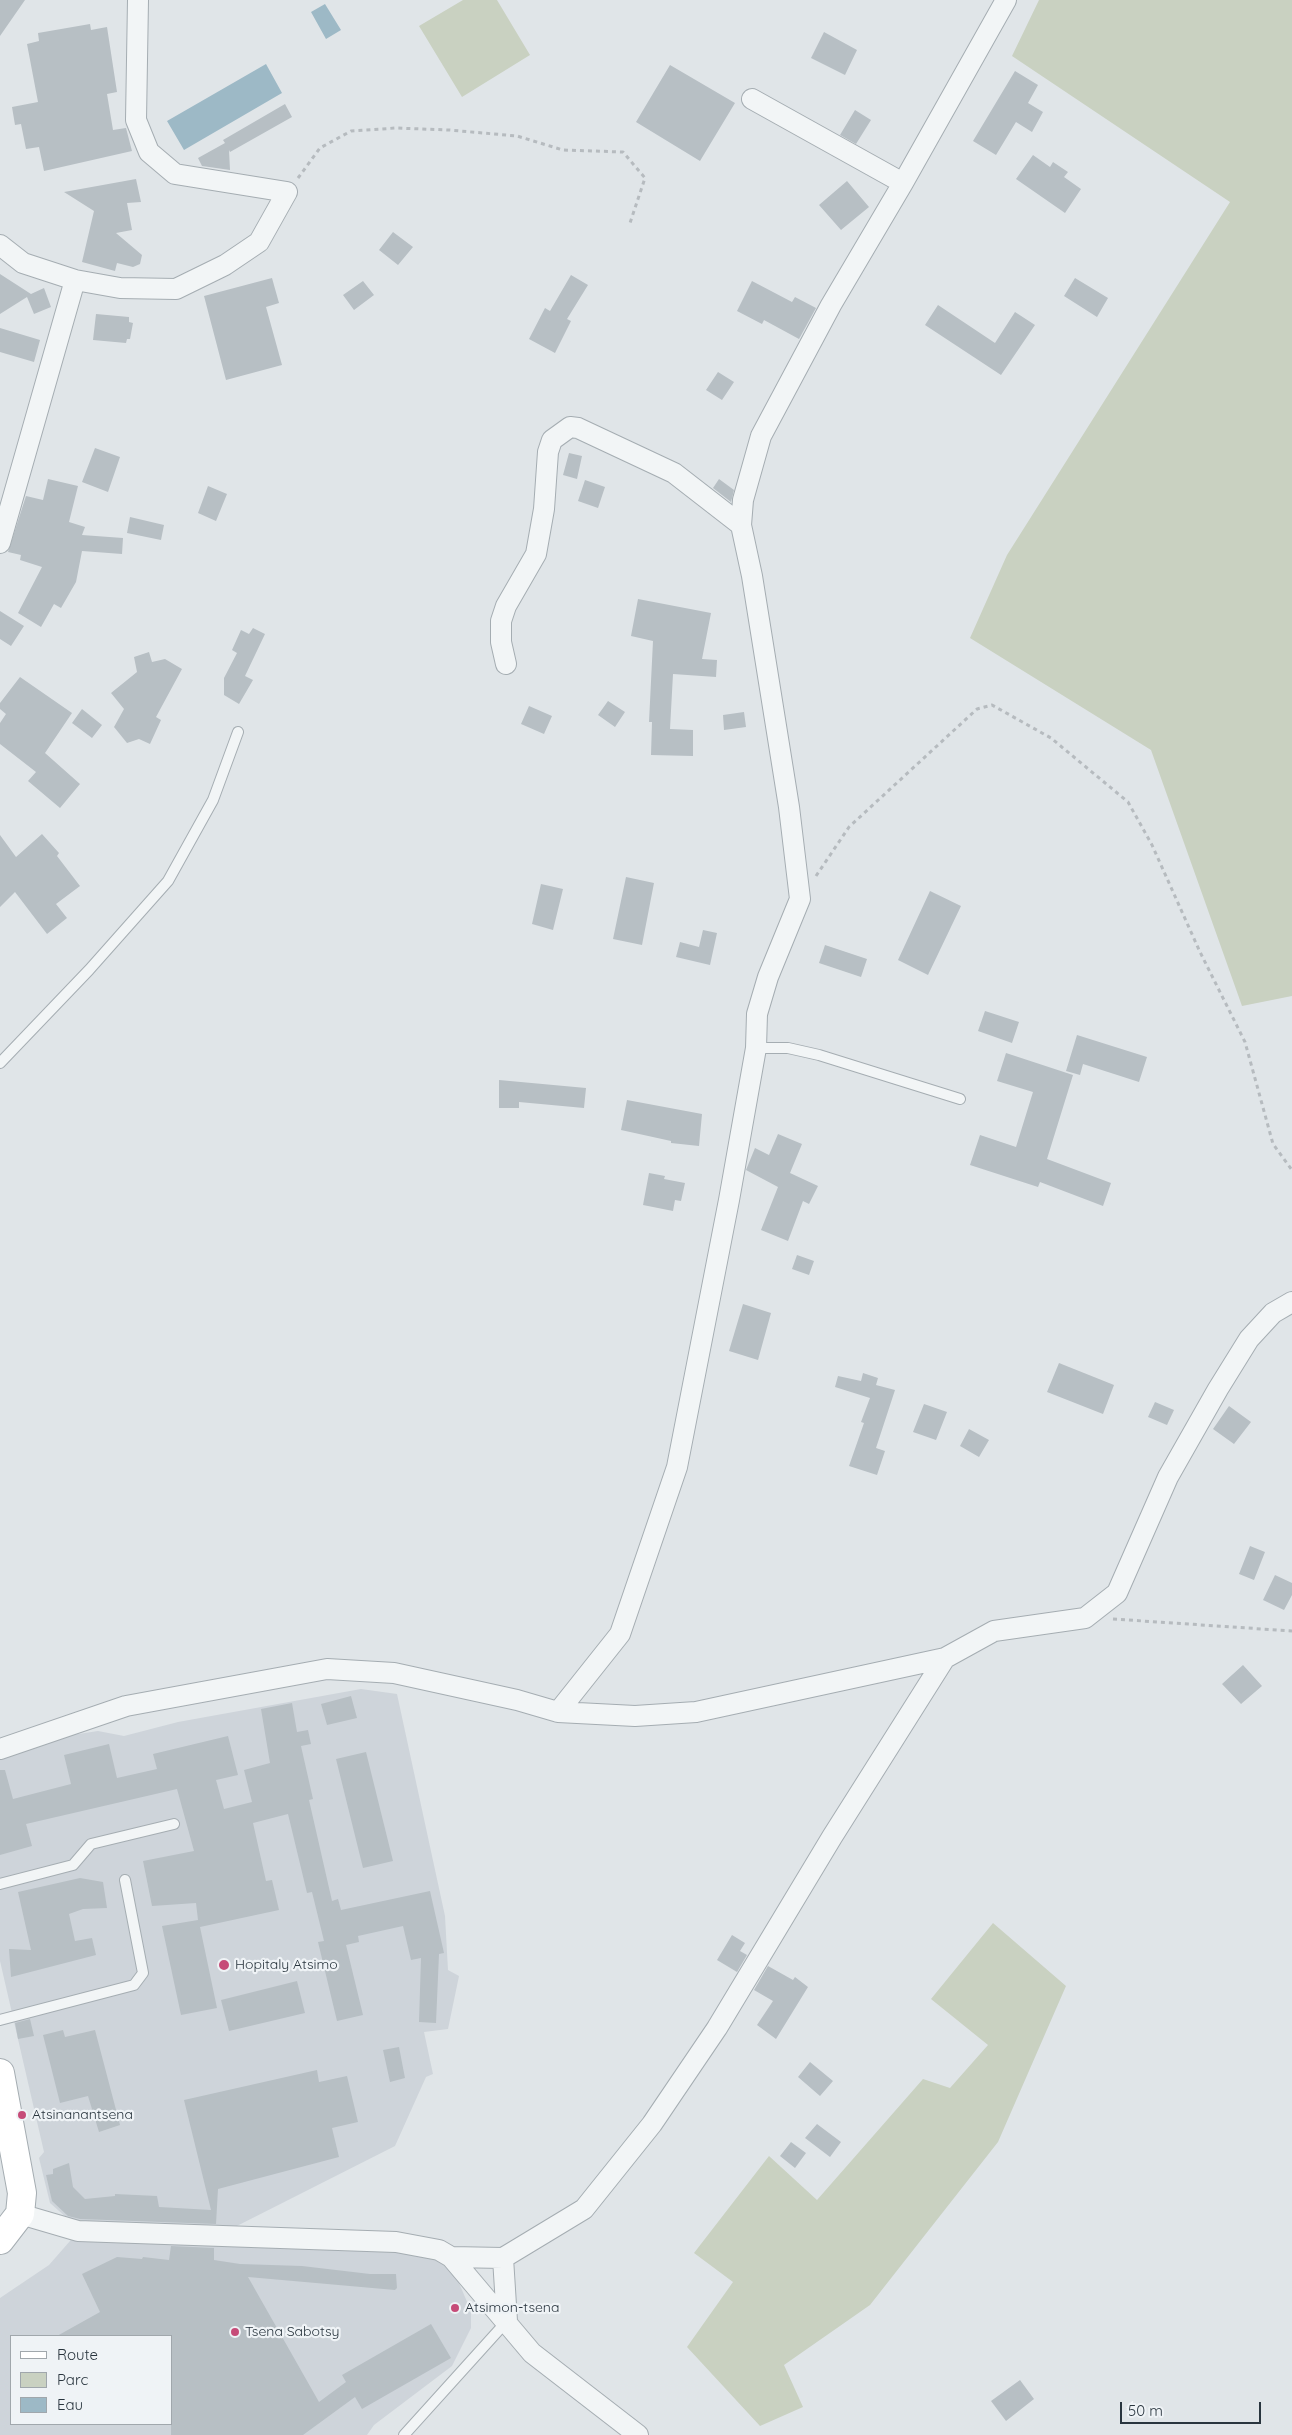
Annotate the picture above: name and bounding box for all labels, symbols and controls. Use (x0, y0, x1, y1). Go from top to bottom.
place label: Hopitaly Atsimo (235, 1957, 338, 1973)
marker: Hopitaly Atsimo (217, 1958, 231, 1972)
place label: Atsinanantsena (32, 2107, 133, 2123)
marker: Atsinanantsena (16, 2109, 28, 2121)
place label: Atsimon-tsena (465, 2300, 559, 2316)
marker: Atsimon-tsena (449, 2302, 461, 2314)
place label: Tsena Sabotsy (245, 2324, 340, 2340)
marker: Tsena Sabotsy (229, 2326, 241, 2338)
legend (10, 2335, 172, 2425)
text: Route (57, 2345, 98, 2364)
text: Parc (57, 2370, 88, 2389)
scale bar (1122, 2392, 1263, 2424)
text: Eau (57, 2395, 83, 2414)
text: 50 m (1128, 2401, 1163, 2420)

